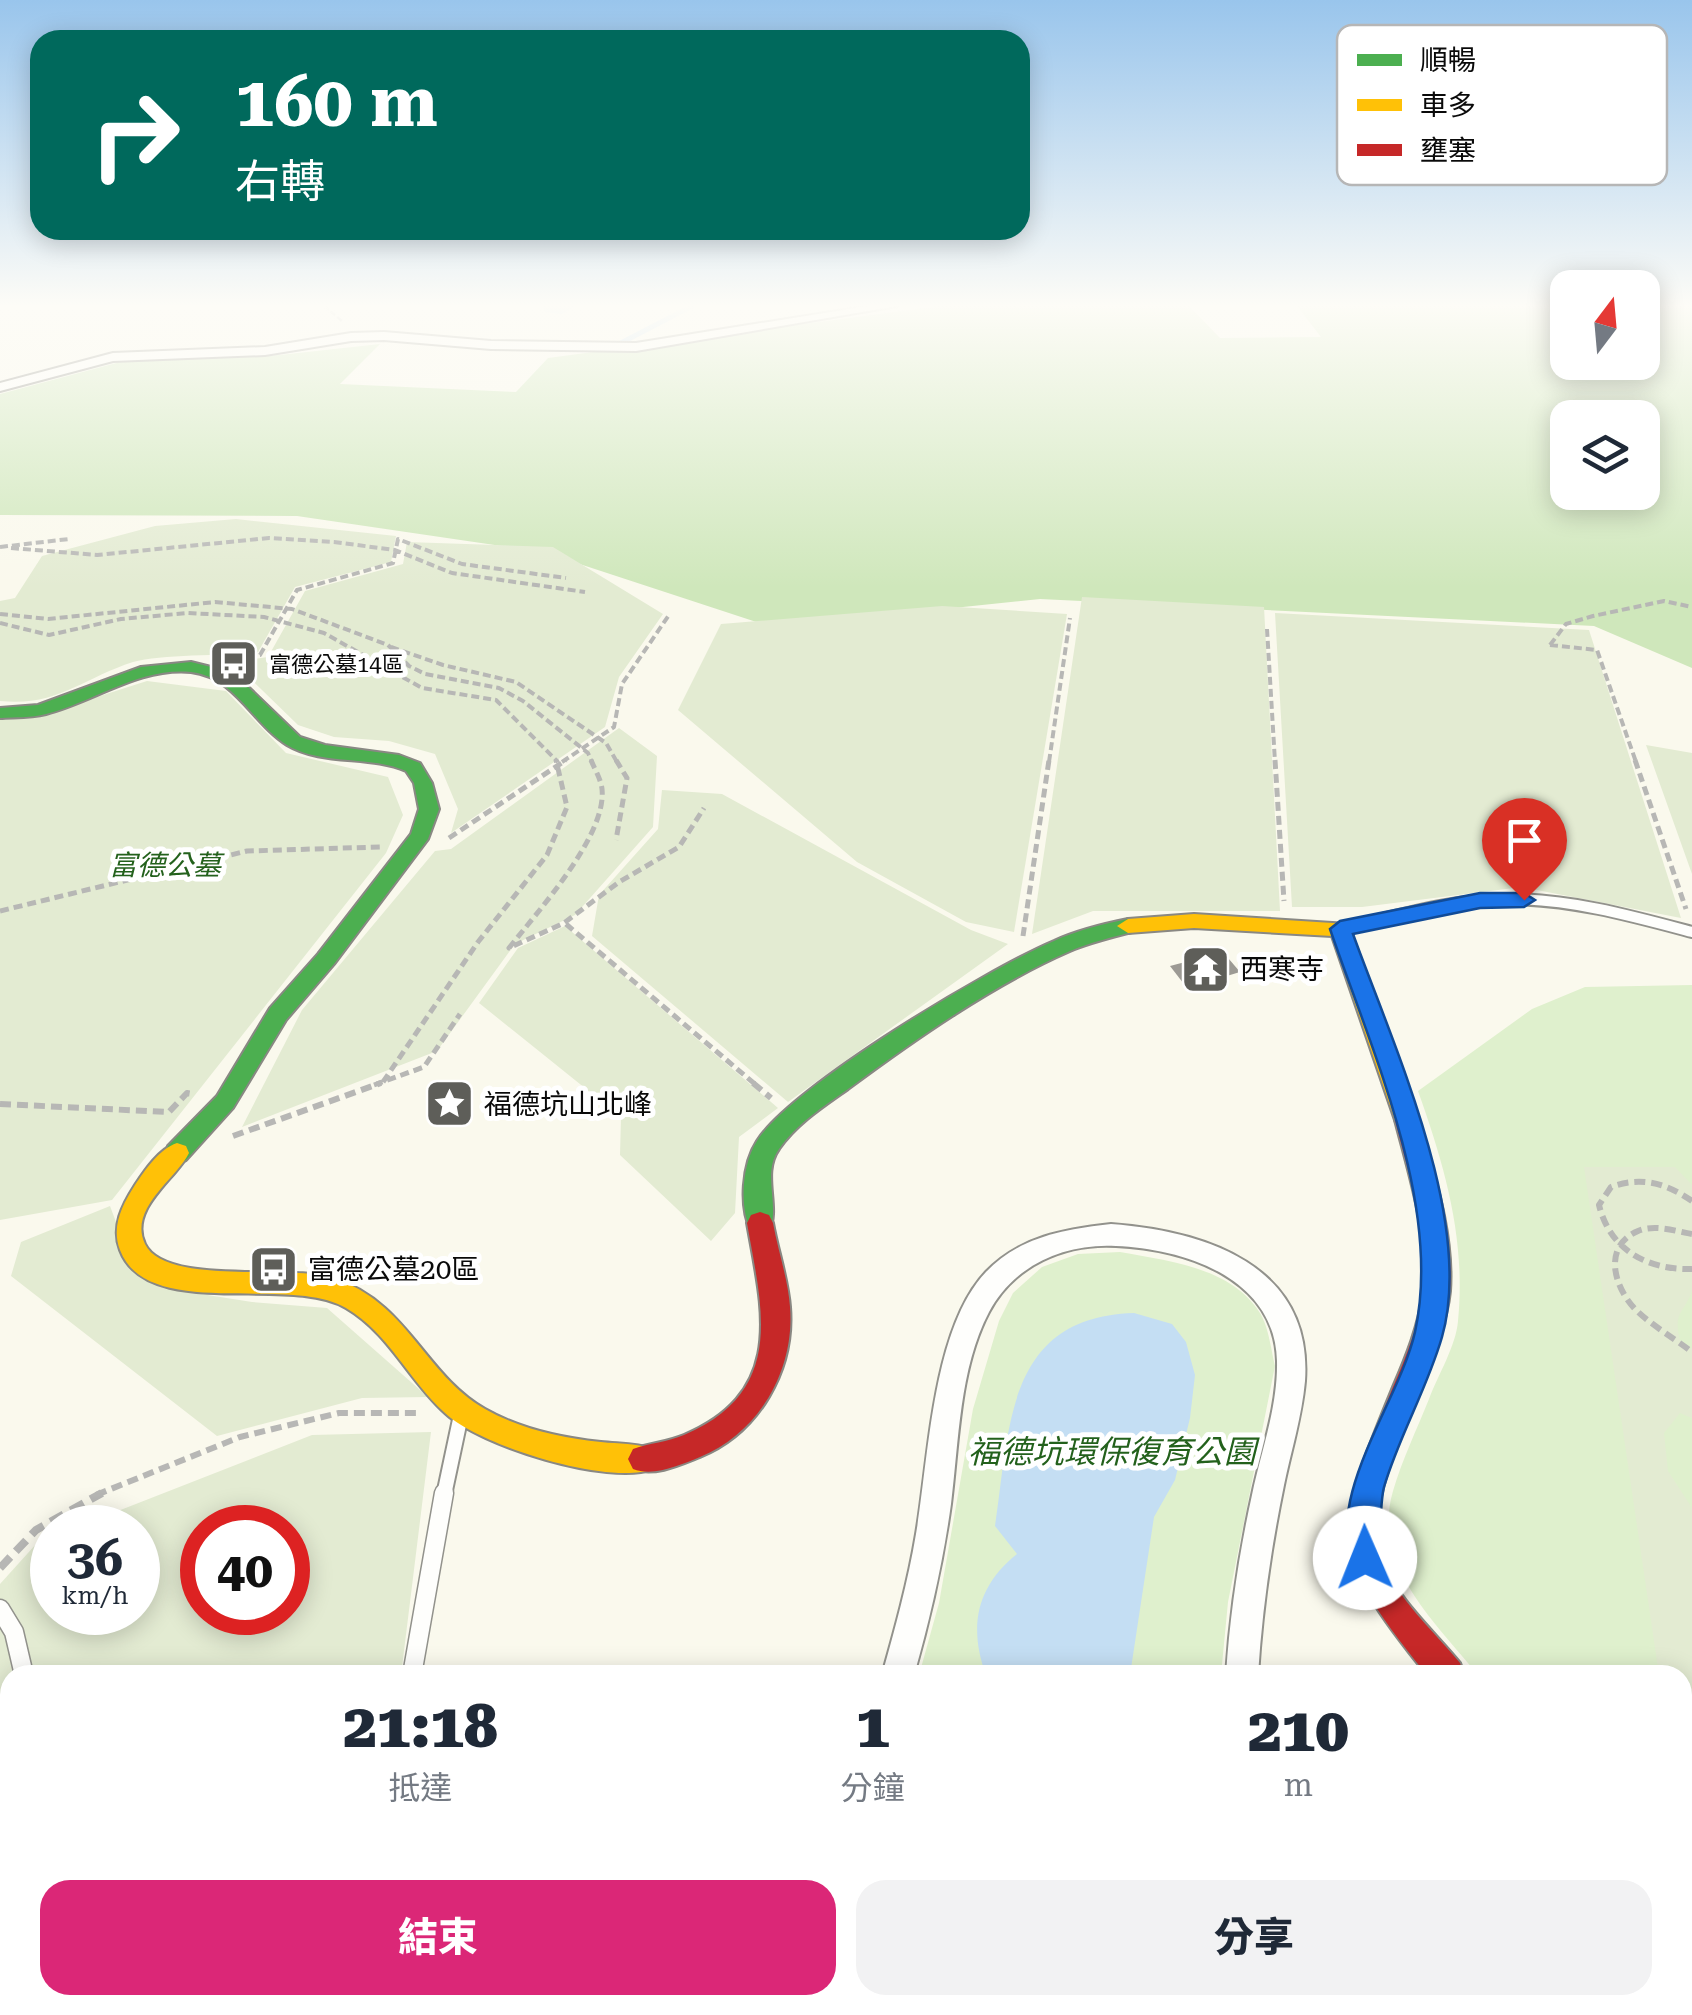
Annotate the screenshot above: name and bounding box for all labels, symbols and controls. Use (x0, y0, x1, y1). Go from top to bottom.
legend (1337, 25, 1667, 185)
text: 順暢 (1420, 44, 1476, 77)
text: 160 m (235, 61, 438, 143)
icon: right (70, 70, 200, 200)
text: 車多 (1420, 89, 1476, 122)
text: 壅塞 (1420, 134, 1476, 167)
text: 右轉 (235, 155, 325, 208)
north arrow (1550, 270, 1660, 380)
map controls (1550, 270, 1660, 510)
button: layers (1550, 400, 1660, 510)
bus stop icon: 富德公墓14區 (208, 638, 260, 690)
place label: 富德公墓14區 (269, 652, 404, 677)
pin (1482, 798, 1567, 901)
icon: arrive (1497, 813, 1552, 868)
park label: 富德公墓 (109, 849, 225, 882)
temple icon: 西寒寺 (1179, 943, 1231, 995)
place label: 西寒寺 (1240, 953, 1324, 986)
place icon: 福德坑山北峰 (423, 1078, 475, 1130)
place label: 福德坑山北峰 (484, 1088, 652, 1121)
bus stop icon: 富德公墓20區 (247, 1243, 299, 1295)
place label: 富德公墓20區 (308, 1253, 479, 1286)
park label: 福德坑環保復育公園 (968, 1433, 1260, 1471)
speed limit sign: 40 (180, 1505, 310, 1635)
position arrow (1313, 1506, 1417, 1610)
text: 36 (67, 1529, 123, 1587)
text: km/h (62, 1581, 128, 1610)
text: 21:18 (343, 1691, 498, 1762)
text: 1 (856, 1691, 890, 1762)
text: 210 (1248, 1695, 1349, 1766)
text: m (1284, 1766, 1313, 1804)
text: 抵達 (388, 1769, 452, 1807)
text: 分鐘 (841, 1769, 905, 1807)
button: 結束 (40, 1880, 836, 1995)
button: 分享 (856, 1880, 1652, 1995)

